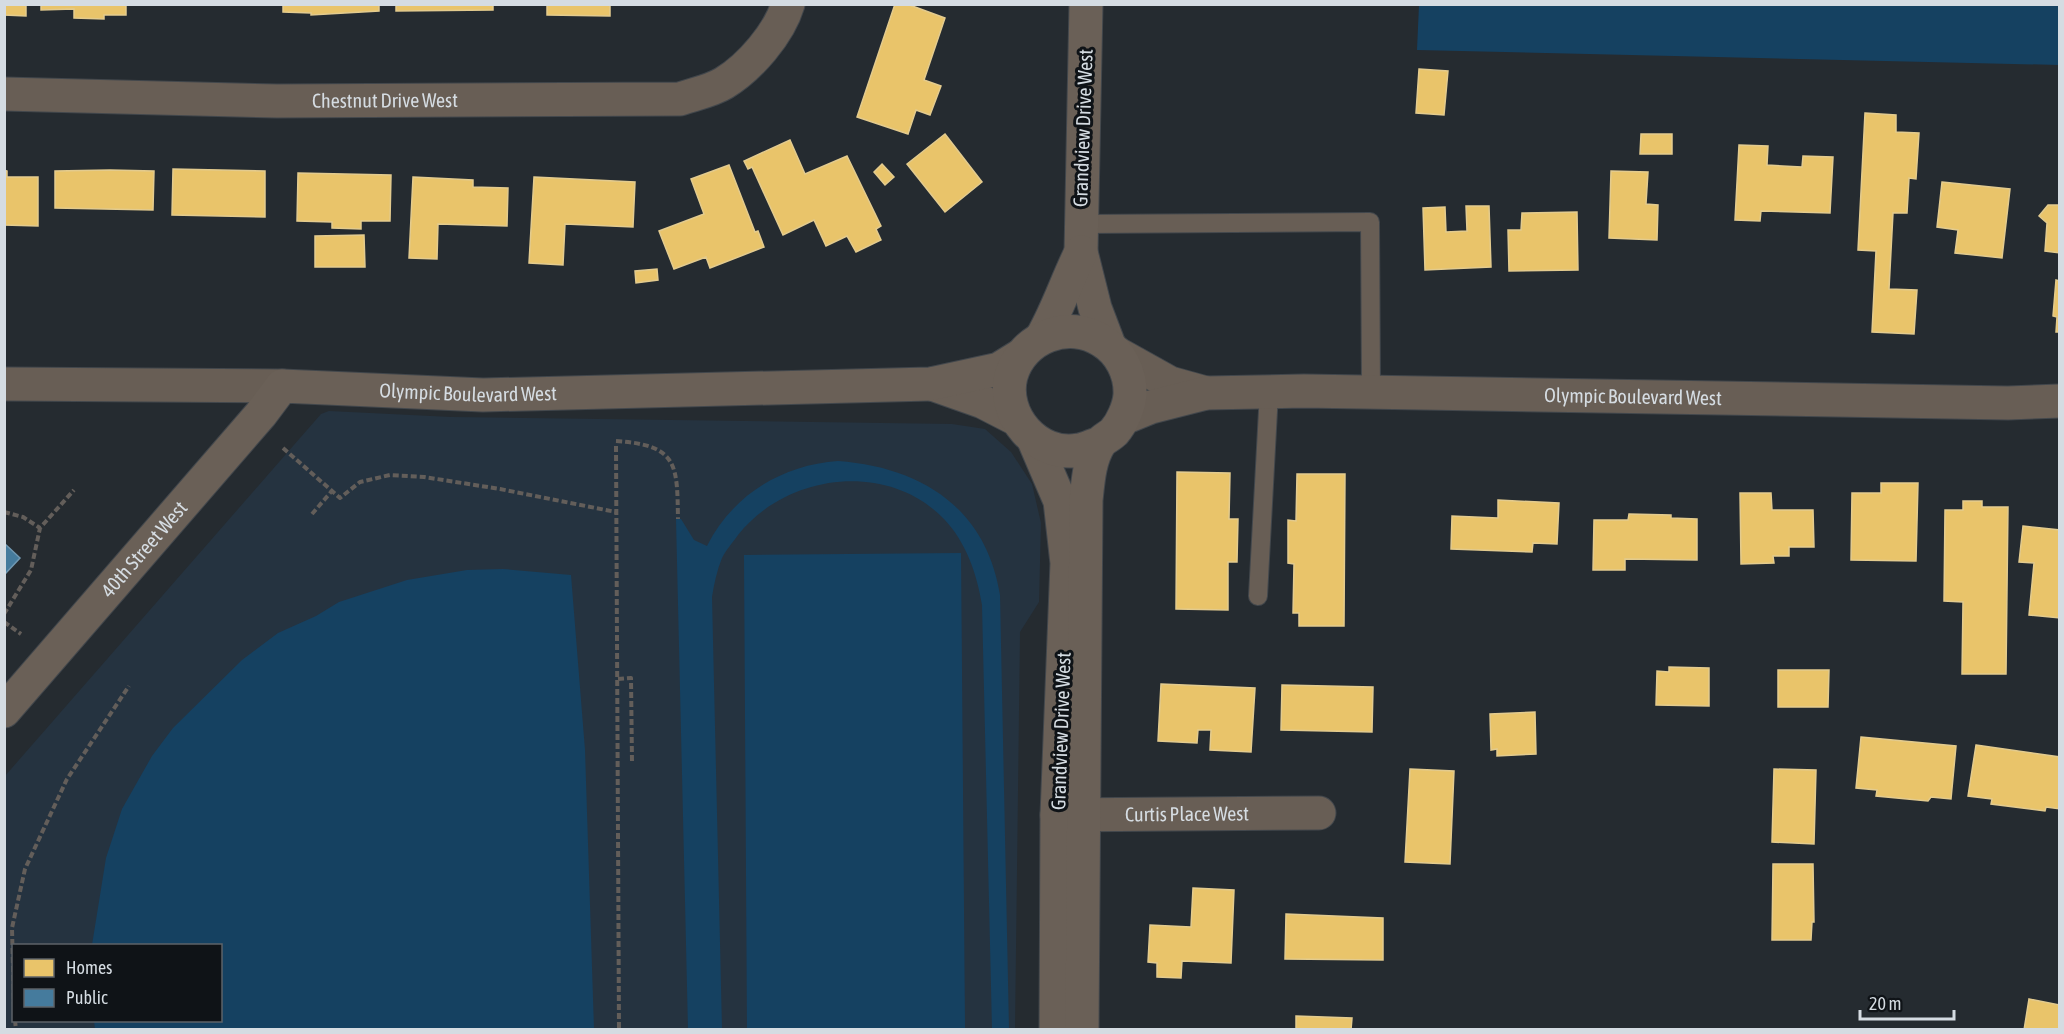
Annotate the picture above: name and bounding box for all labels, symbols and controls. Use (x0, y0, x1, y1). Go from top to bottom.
street label: Grandview Drive West (1068, 48, 1097, 208)
street label: Chestnut Drive West (312, 88, 458, 112)
street label: Olympic Boulevard West (379, 378, 557, 406)
street label: Olympic Boulevard West (1544, 383, 1722, 409)
street label: 40th Street West (96, 496, 192, 602)
street label: Grandview Drive West (1046, 651, 1075, 811)
street label: Curtis Place West (1125, 802, 1249, 825)
legend (12, 944, 222, 1022)
text: Homes (66, 957, 112, 978)
scale bar (1860, 983, 1954, 1021)
text: Public (66, 987, 108, 1008)
text: 20 m (1869, 993, 1901, 1014)

